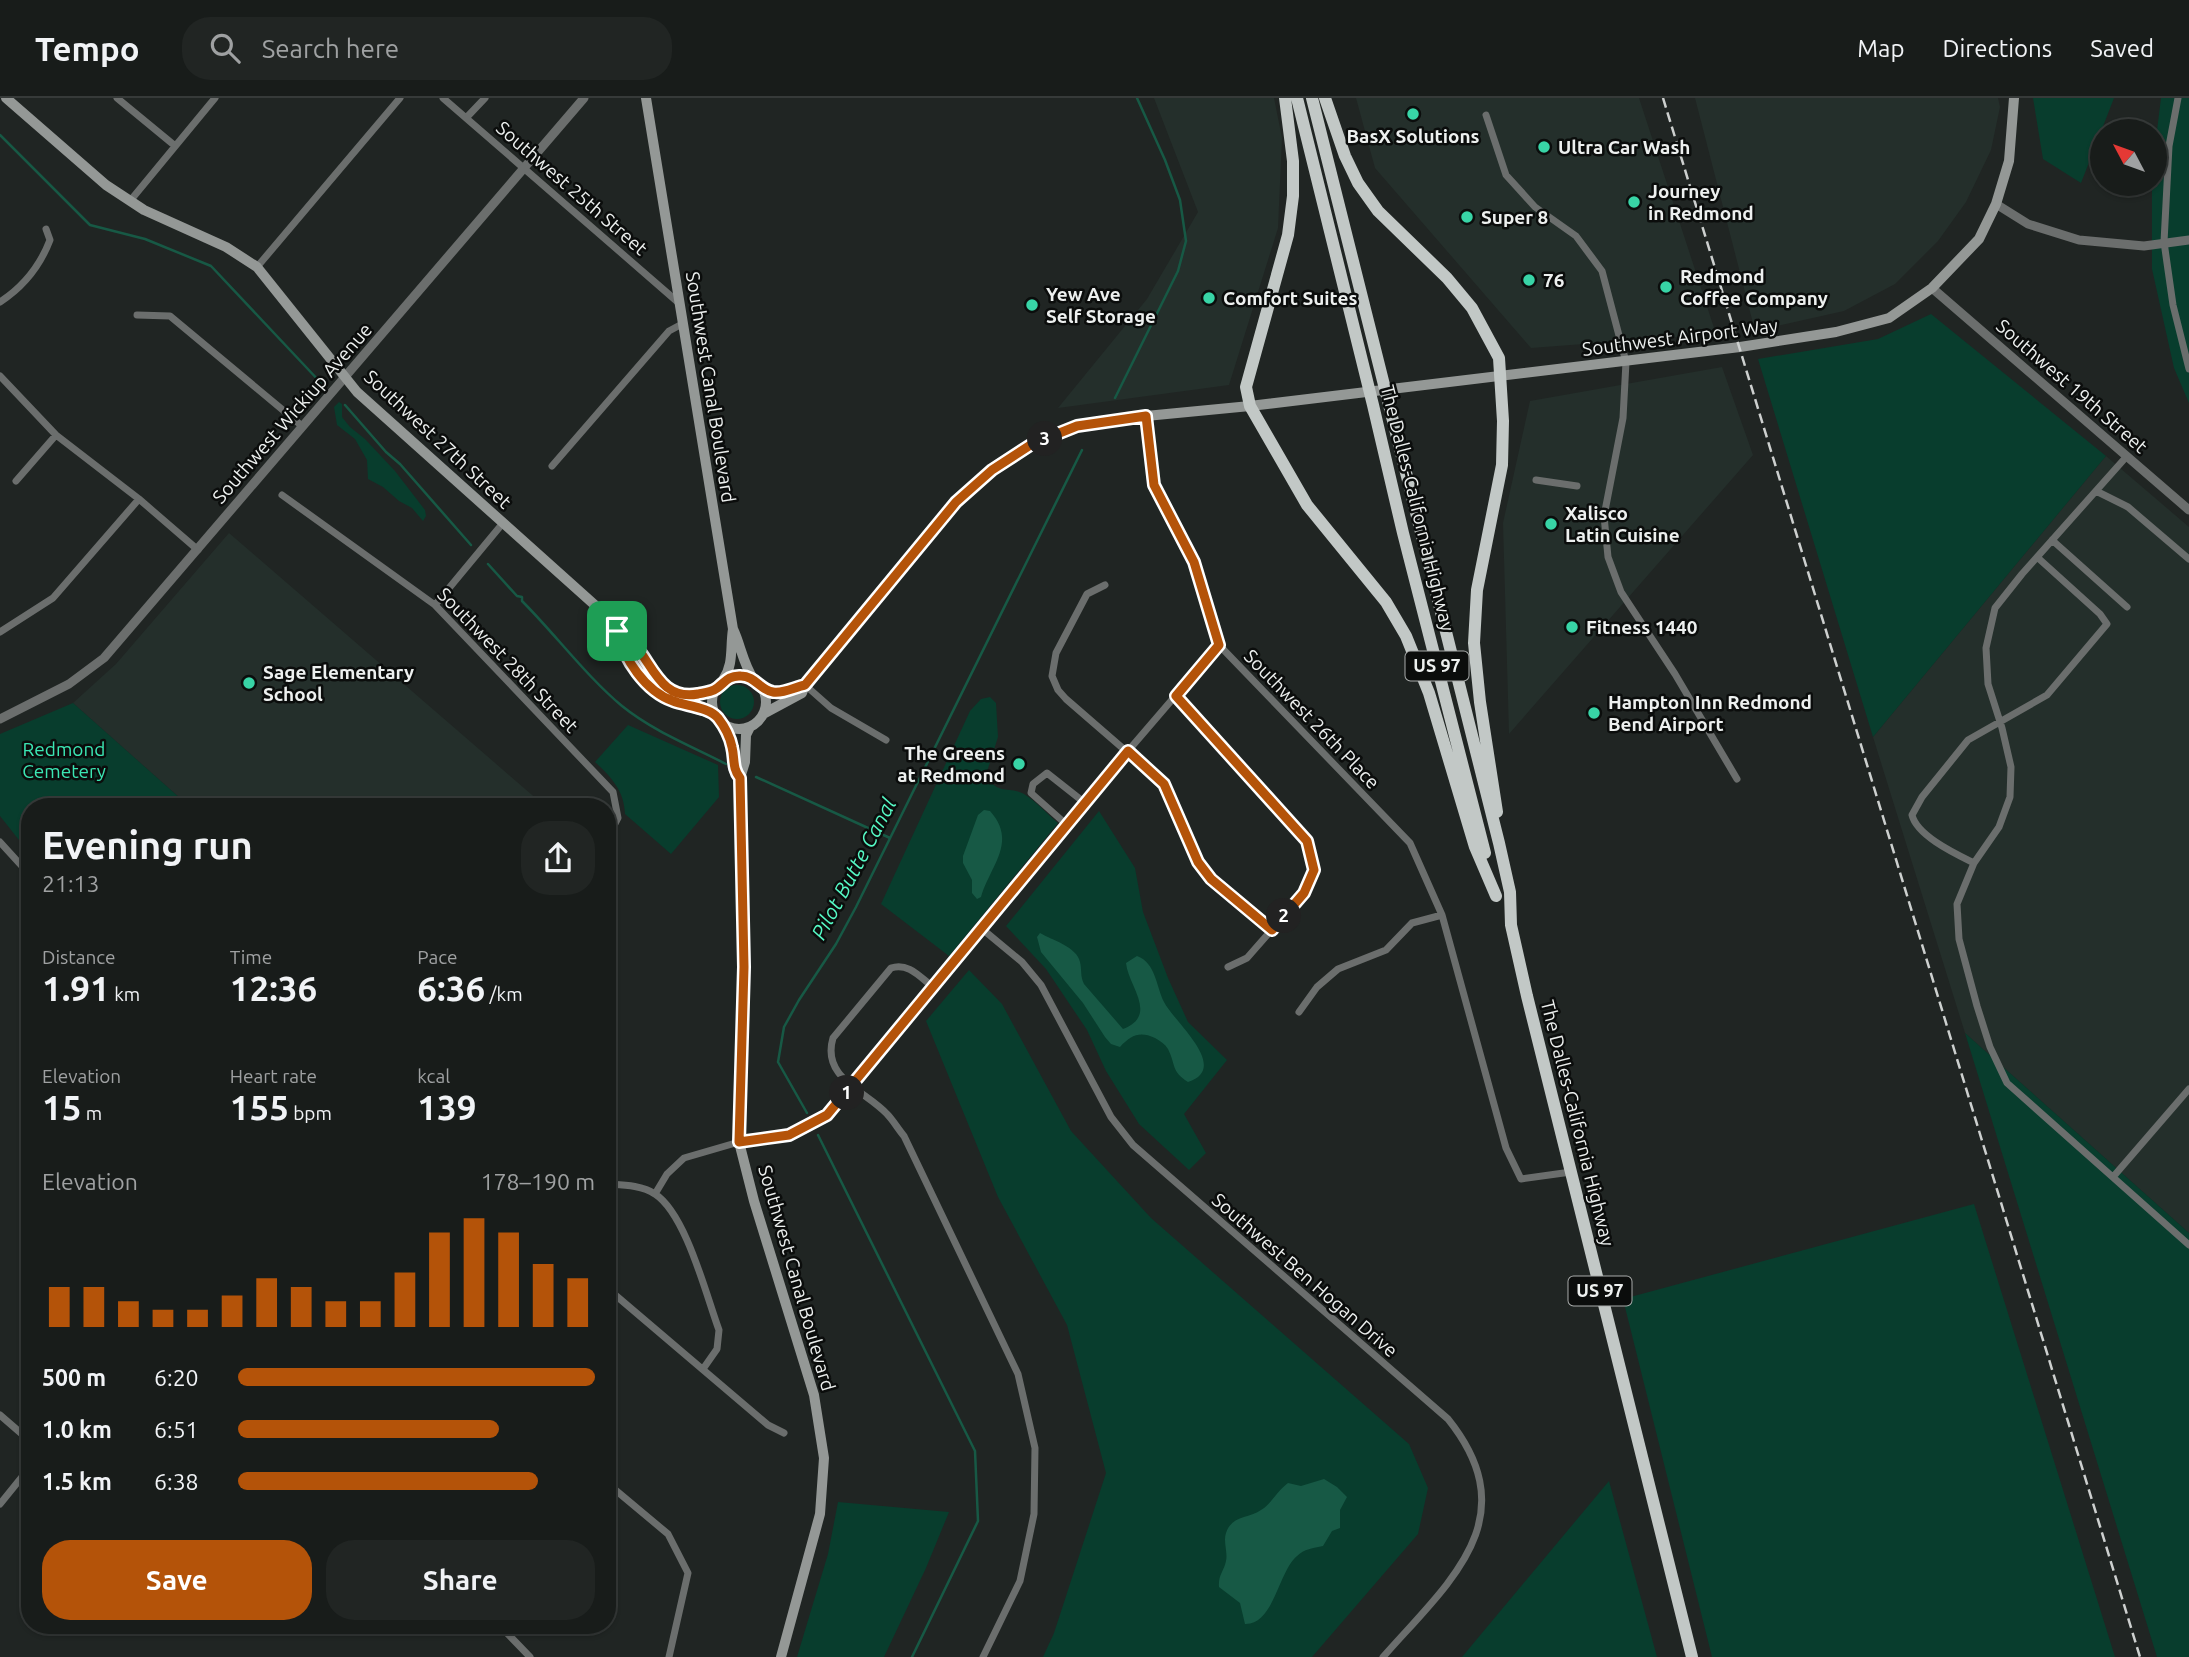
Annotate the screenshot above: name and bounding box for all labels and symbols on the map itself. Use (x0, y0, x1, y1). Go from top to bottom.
marker: BasX Solutions (1405, 106, 1421, 122)
street label: Southwest 25th Street (492, 117, 652, 260)
north arrow (2090, 119, 2166, 196)
place label: BasX Solutions (1346, 125, 1480, 147)
place label: Ultra Car Wash (1558, 136, 1690, 158)
marker: Ultra Car Wash (1536, 139, 1552, 155)
place label: Journey in Redmond (1648, 180, 1754, 224)
marker: Journey in Redmond (1626, 194, 1642, 210)
place label: Super 8 (1481, 206, 1548, 228)
marker: Super 8 (1459, 209, 1475, 225)
place label: Redmond Coffee Company (1680, 265, 1828, 309)
place label: 76 (1543, 269, 1564, 291)
street label: Southwest Canal Boulevard (682, 270, 740, 504)
marker: 76 (1521, 272, 1537, 288)
marker: Redmond Coffee Company (1658, 279, 1674, 295)
place label: Yew Ave Self Storage (1046, 283, 1156, 327)
place label: Comfort Suites (1223, 287, 1357, 309)
marker: Comfort Suites (1201, 290, 1217, 306)
marker: Yew Ave Self Storage (1024, 297, 1040, 313)
street label: Southwest Airport Way (1581, 314, 1779, 360)
street label: Southwest 19th Street (1992, 315, 2152, 458)
street label: Southwest Wickiup Avenue (208, 318, 376, 508)
street label: Southwest 27th Street (360, 365, 516, 513)
street label: The Dalles-California Highway (1377, 383, 1459, 633)
pin: 3 (1028, 422, 1062, 456)
place label: Xalisco Latin Cuisine (1565, 502, 1680, 546)
marker: Xalisco Latin Cuisine (1543, 516, 1559, 532)
street label: Southwest 28th Street (433, 583, 583, 737)
pin (587, 601, 647, 661)
place label: Fitness 1440 (1586, 616, 1698, 638)
marker: Fitness 1440 (1564, 619, 1580, 635)
street label: Southwest 26th Place (1240, 645, 1384, 793)
road number: US 97 (1406, 652, 1468, 680)
place label: Sage Elementary School (263, 661, 414, 705)
marker: Sage Elementary School (241, 675, 257, 691)
place label: Hampton Inn Redmond Bend Airport (1608, 691, 1812, 735)
marker: Hampton Inn Redmond Bend Airport (1586, 705, 1602, 721)
park label: Redmond Cemetery (22, 738, 106, 782)
place label: The Greens at Redmond (897, 742, 1005, 786)
marker: The Greens at Redmond (1011, 756, 1027, 772)
water label: Pilot Butte Canal (806, 794, 901, 943)
pin: 2 (1266, 898, 1302, 934)
street label: The Dalles-California Highway (1537, 998, 1619, 1248)
pin: 1 (830, 1076, 864, 1110)
street label: Southwest Canal Boulevard (754, 1163, 840, 1393)
street label: Southwest Ben Hogan Drive (1208, 1188, 1402, 1362)
road number: US 97 (1568, 1276, 1632, 1306)

